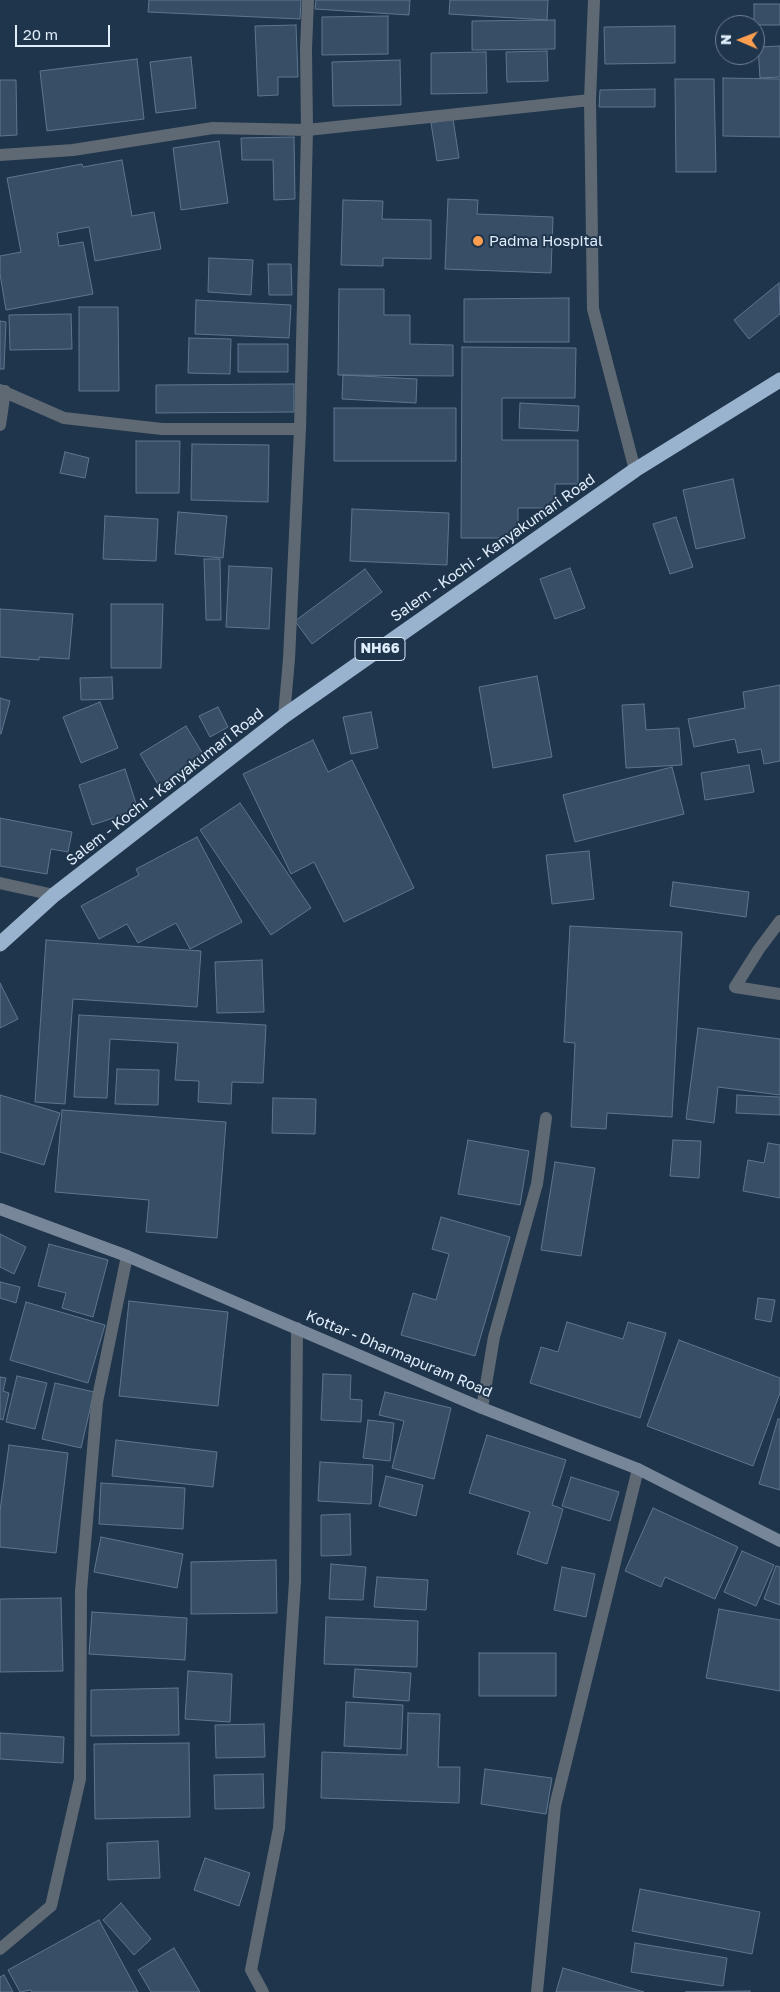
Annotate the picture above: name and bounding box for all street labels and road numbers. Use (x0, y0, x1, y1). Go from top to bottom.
street label: Salem - Kochi - Kanyakumari Road (387, 470, 599, 626)
road number: NH66 (355, 638, 405, 661)
street label: Salem - Kochi - Kanyakumari Road (63, 704, 267, 870)
street label: Kottar - Dharmapuram Road (303, 1307, 495, 1401)

